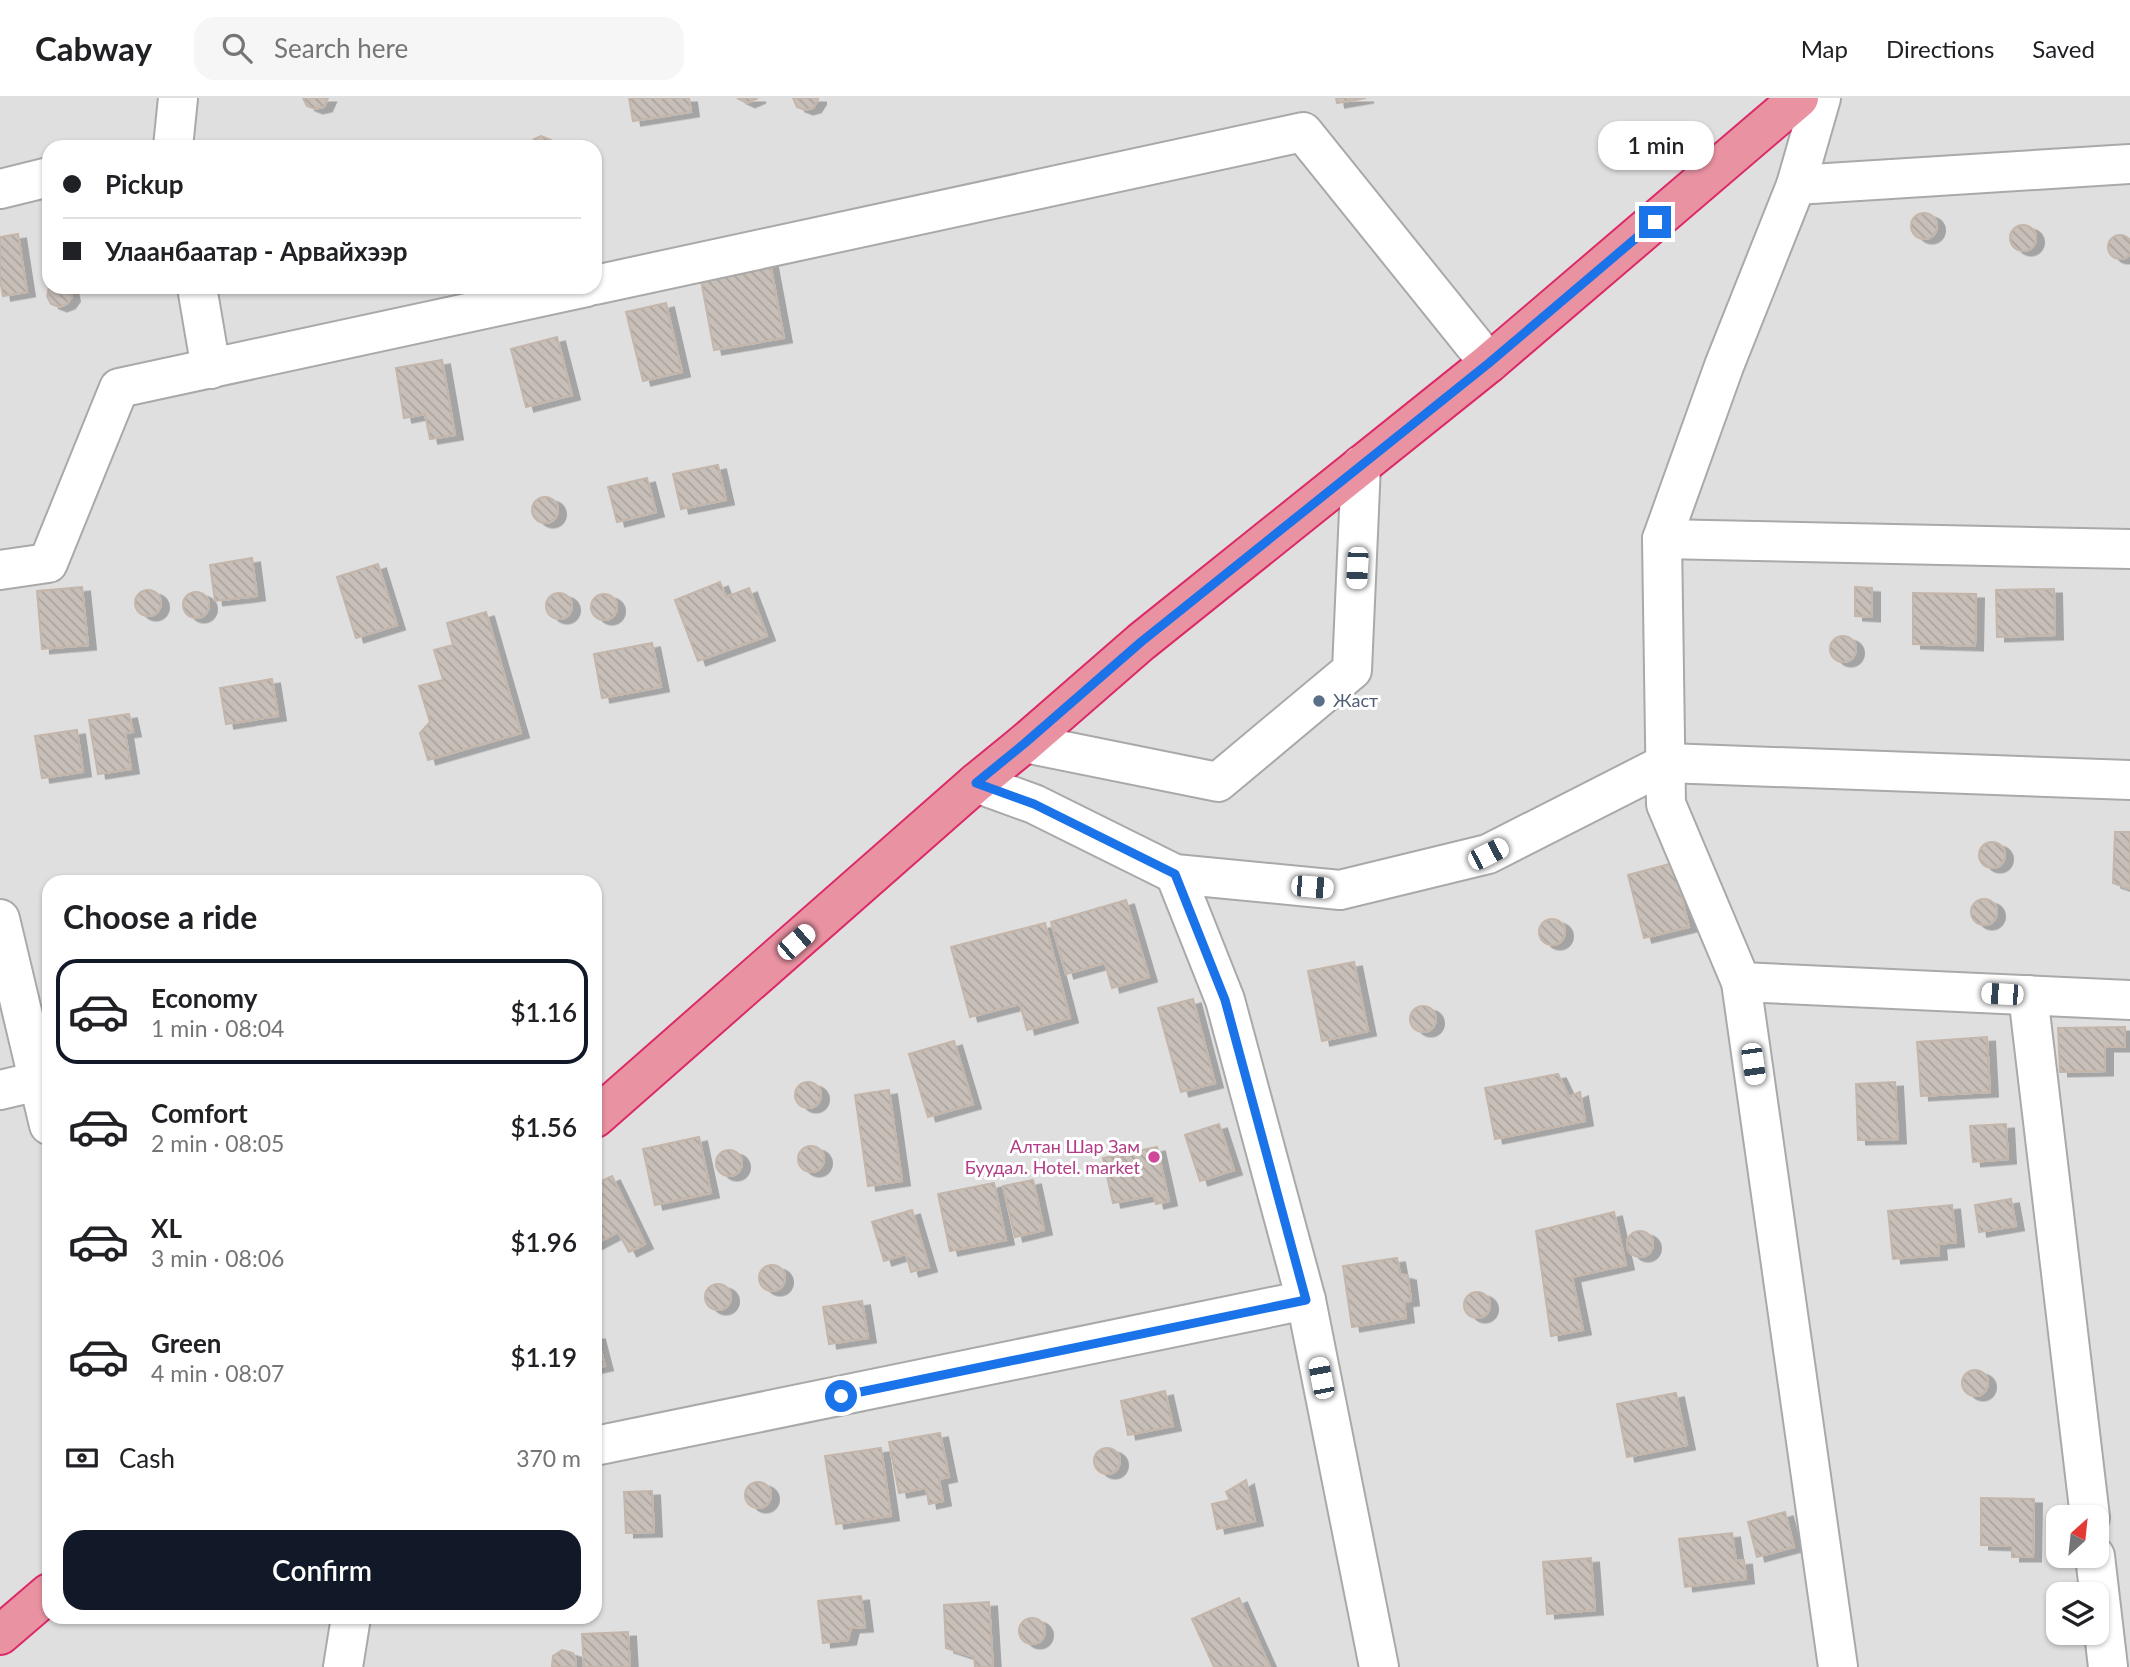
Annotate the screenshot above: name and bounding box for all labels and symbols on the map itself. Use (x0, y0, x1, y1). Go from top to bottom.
callout: 1 min (1597, 121, 1713, 170)
route end (1639, 206, 1671, 238)
car (1346, 546, 1369, 590)
place label: Жаст (1333, 689, 1378, 711)
marker: Жаст (1311, 693, 1327, 709)
car (1465, 835, 1512, 873)
car (1291, 875, 1334, 899)
car (774, 920, 819, 964)
car (1981, 982, 2024, 1006)
car (1740, 1042, 1767, 1086)
place label: Алтан Шар Зам Буудал. Hotel. market (965, 1135, 1141, 1178)
marker: Алтан Шар Зам Буудал. Hotel. market (1146, 1149, 1162, 1165)
car (1307, 1355, 1336, 1401)
route start (825, 1380, 857, 1412)
north arrow (2046, 1505, 2109, 1568)

